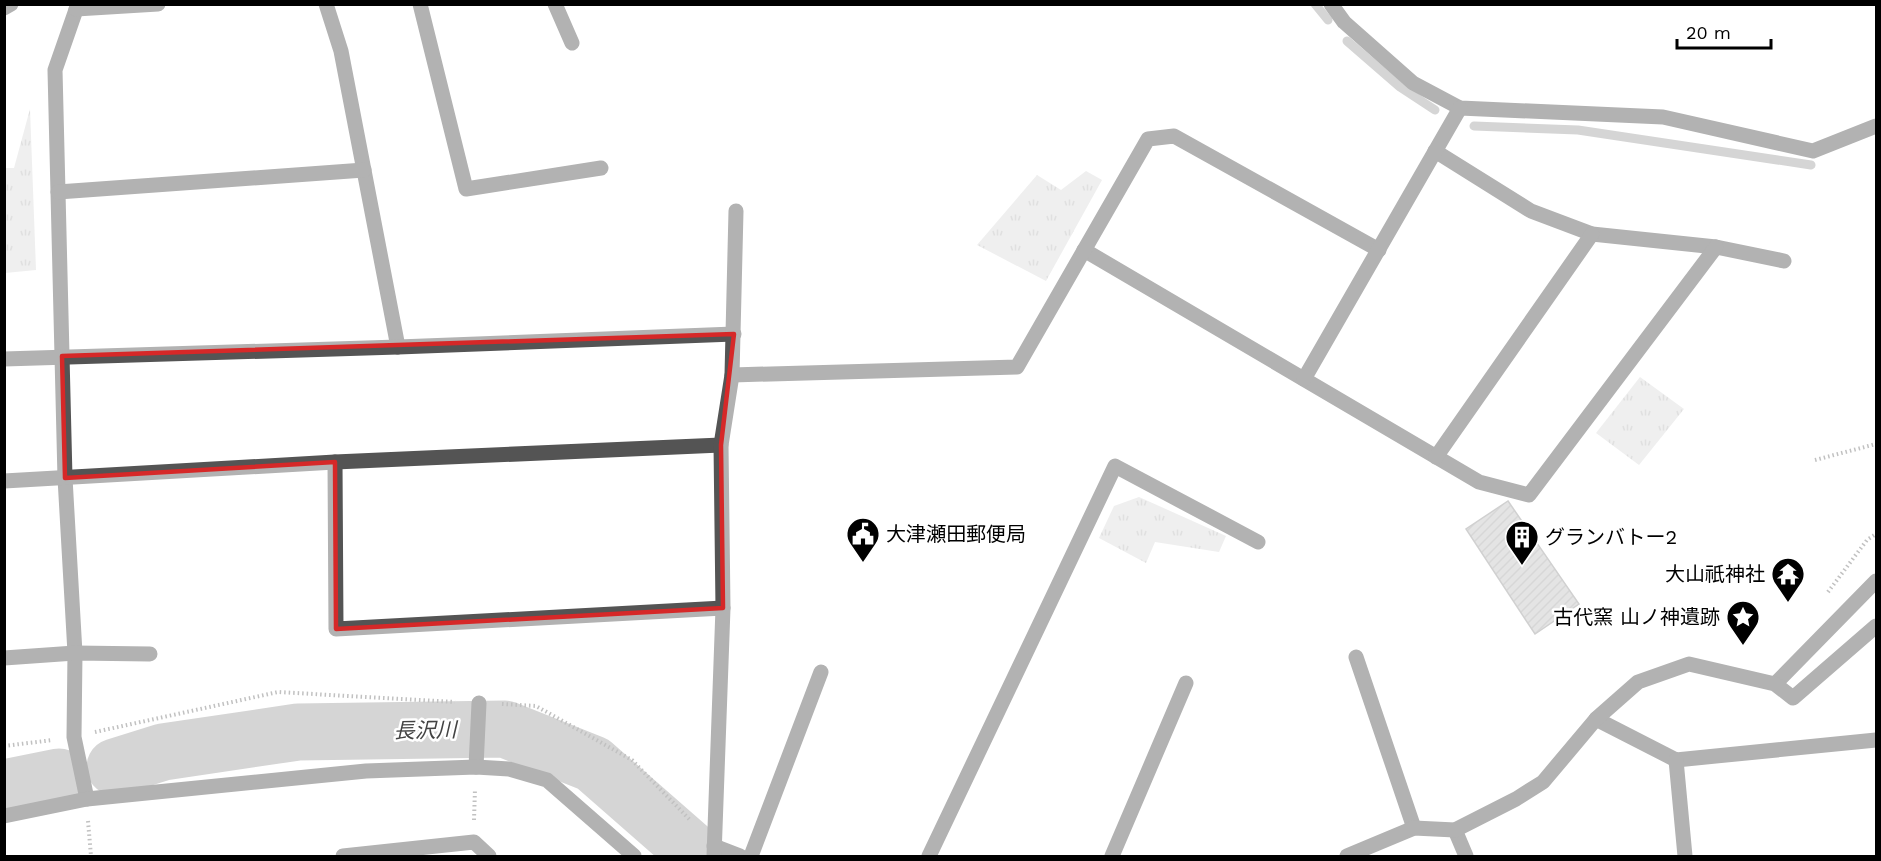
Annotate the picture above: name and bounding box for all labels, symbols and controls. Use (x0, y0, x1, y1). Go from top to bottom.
scale bar (1677, 12, 1772, 50)
text: 20 m (1686, 22, 1731, 43)
public building icon: 大津瀬田郵便局 (845, 516, 881, 563)
building icon: グランバトー2 (1504, 519, 1540, 566)
place label: 大津瀬田郵便局 (886, 522, 1026, 546)
place label: グランバトー2 (1545, 525, 1677, 549)
temple icon: 大山祇神社 (1770, 556, 1806, 603)
place label: 大山祇神社 (1665, 562, 1765, 586)
place icon: 古代窯 山ノ神遺跡 (1725, 599, 1761, 646)
place label: 古代窯 山ノ神遺跡 (1553, 605, 1720, 629)
water label: 長沢川 (393, 717, 459, 743)

